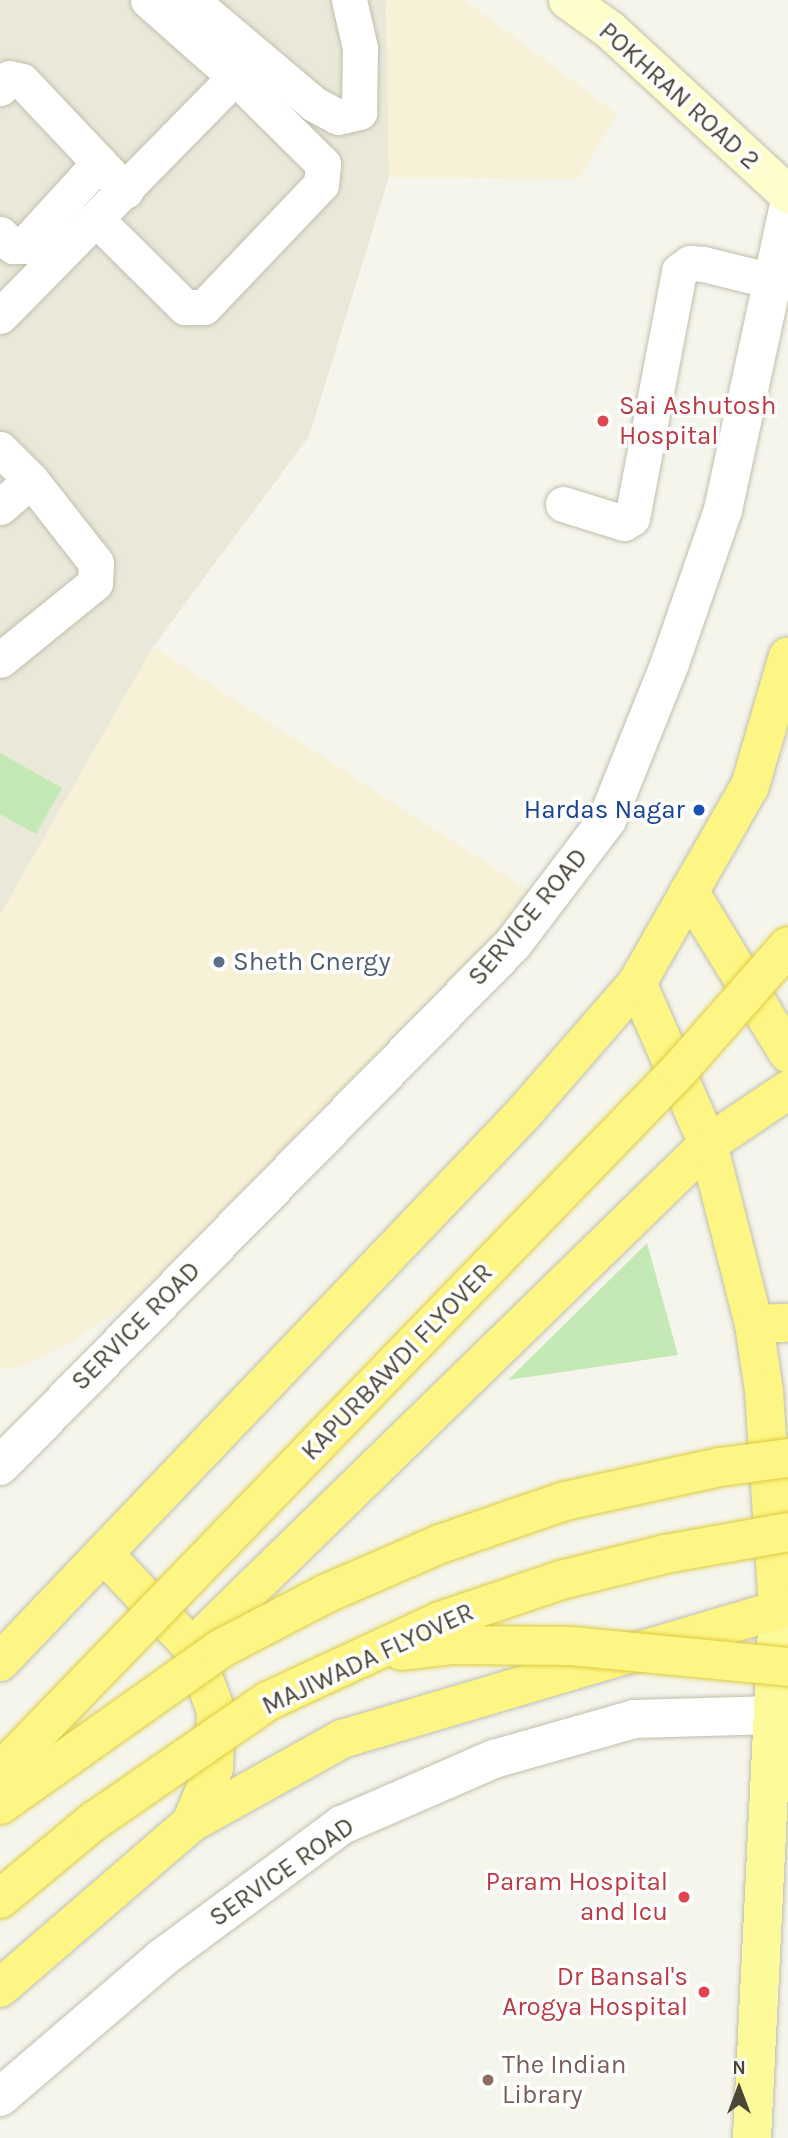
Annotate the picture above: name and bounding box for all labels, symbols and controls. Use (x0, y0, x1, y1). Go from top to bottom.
street label: POKHRAN ROAD 2 (592, 16, 766, 176)
place label: Sai Ashutosh Hospital (619, 390, 776, 452)
marker: Sai Ashutosh Hospital (593, 411, 613, 431)
place label: Hardas Nagar (524, 794, 685, 826)
marker: Hardas Nagar (691, 802, 707, 818)
street label: SERVICE ROAD (462, 842, 594, 992)
place label: Sheth Cnergy (233, 946, 391, 978)
marker: Sheth Cnergy (211, 954, 227, 970)
street label: SERVICE ROAD (65, 1255, 207, 1397)
street label: KAPURBAWDI FLYOVER (295, 1257, 499, 1467)
street label: MAJIWADA FLYOVER (257, 1596, 479, 1722)
street label: SERVICE ROAD (204, 1811, 360, 1933)
place label: Param Hospital and Icu (486, 1866, 668, 1927)
marker: Param Hospital and Icu (674, 1887, 694, 1907)
place label: Dr Bansal's Arogya Hospital (502, 1961, 688, 2022)
marker: Dr Bansal's Arogya Hospital (694, 1982, 714, 2002)
place label: The Indian Library (502, 2049, 626, 2110)
north arrow (704, 2054, 774, 2124)
text: N (732, 2057, 746, 2079)
marker: The Indian Library (480, 2072, 496, 2088)

